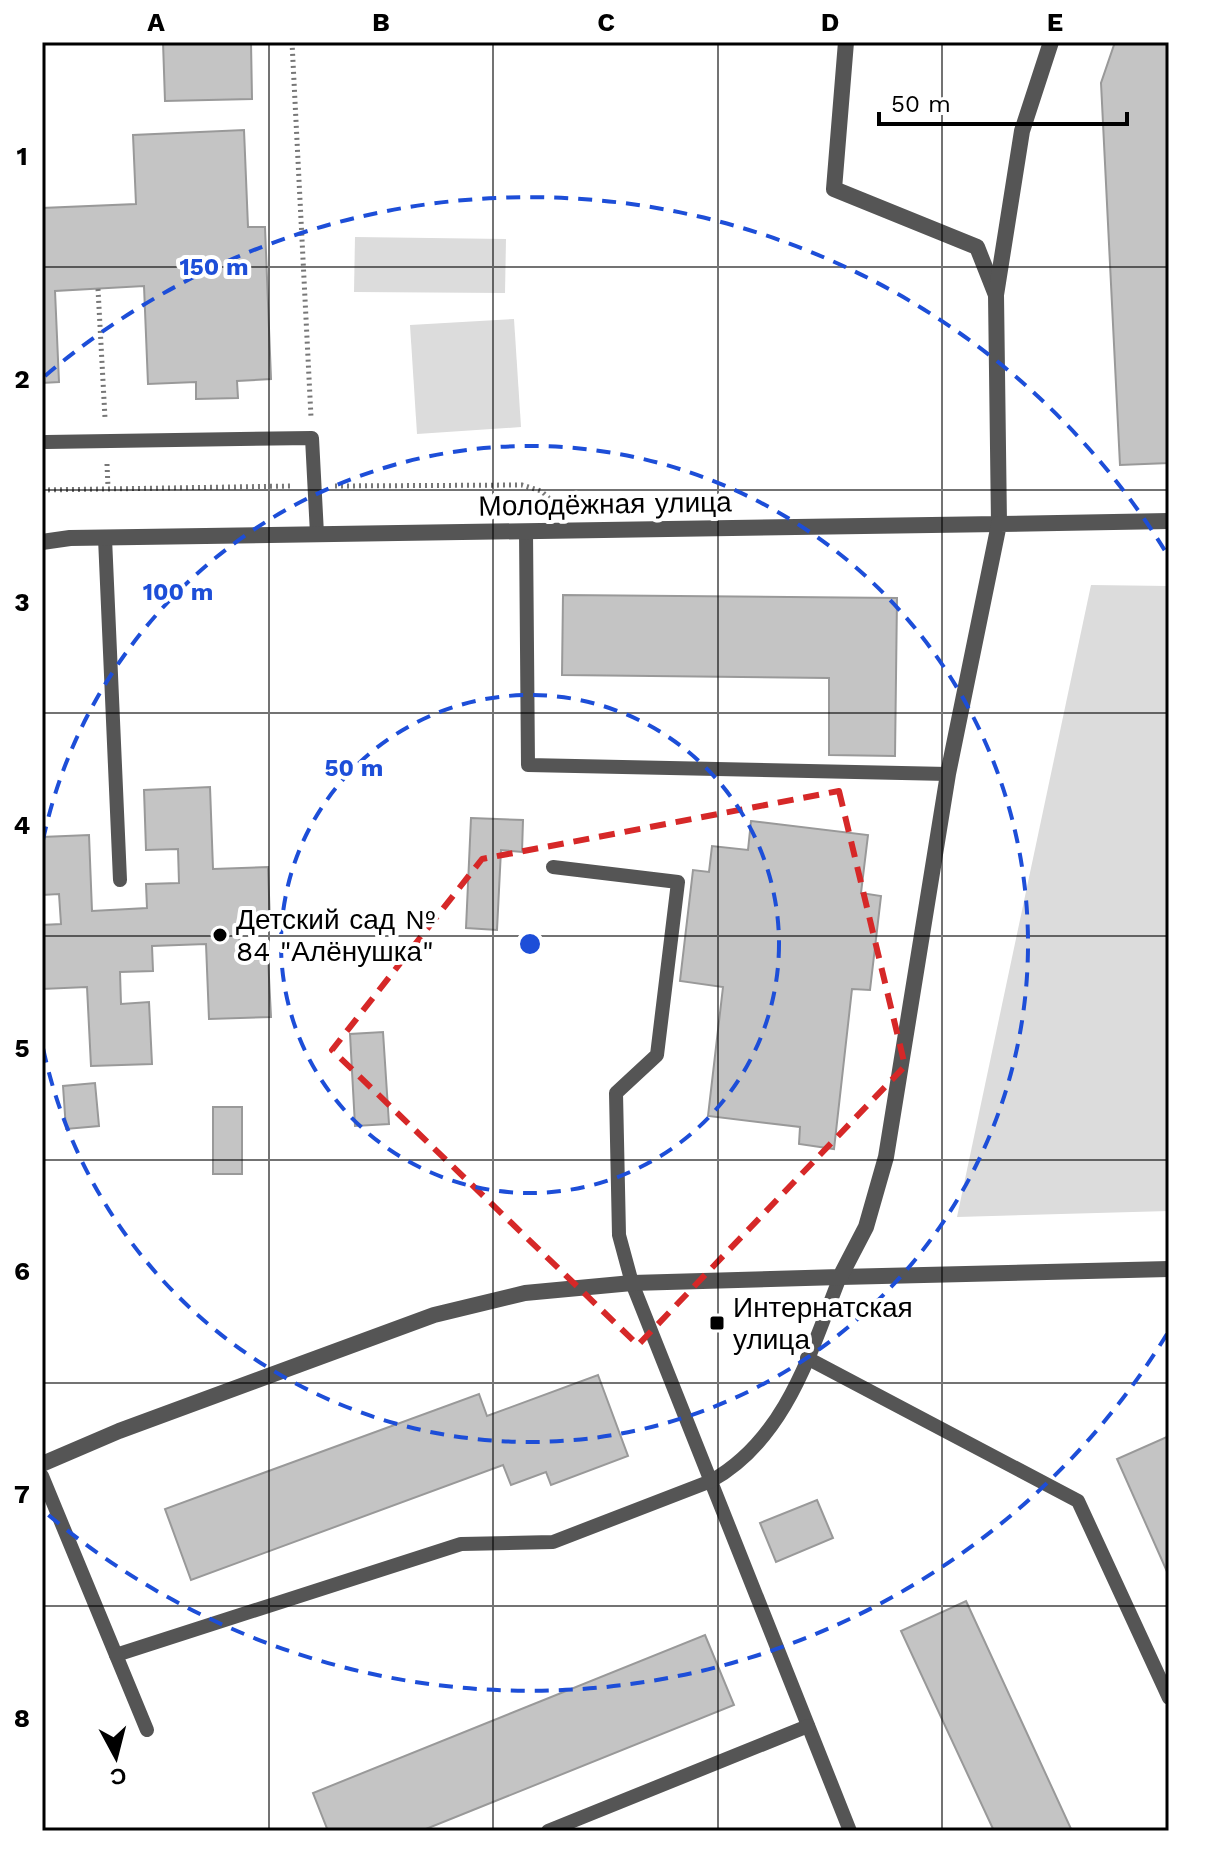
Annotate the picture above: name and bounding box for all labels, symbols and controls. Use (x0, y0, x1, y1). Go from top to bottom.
text: A (147, 7, 165, 37)
text: B (372, 7, 390, 37)
text: C (597, 7, 615, 37)
text: D (821, 7, 839, 37)
text: E (1047, 7, 1063, 37)
scale bar (879, 76, 1127, 126)
text: 50 m (891, 90, 951, 118)
text: 1 (16, 141, 28, 171)
text: 150 m (179, 253, 249, 281)
text: 2 (14, 364, 30, 394)
street label: Молодёжная улица (478, 485, 732, 523)
text: 100 m (143, 578, 213, 606)
text: 3 (14, 587, 30, 617)
text: 50 m (325, 754, 383, 782)
text: 4 (14, 810, 31, 840)
place label: Детский сад № 84 "Алёнушка" (236, 903, 435, 968)
marker: Детский сад № 84 "Алёнушка" (211, 926, 229, 944)
centre of rings (516, 930, 544, 958)
text: 5 (14, 1033, 30, 1063)
text: 6 (14, 1256, 30, 1286)
place label: Интернатская улица (733, 1291, 913, 1356)
marker: Интернатская улица (708, 1314, 726, 1332)
text: 7 (14, 1479, 30, 1509)
text: 8 (14, 1703, 30, 1733)
north arrow (76, 1717, 156, 1797)
text: С (109, 1763, 128, 1790)

